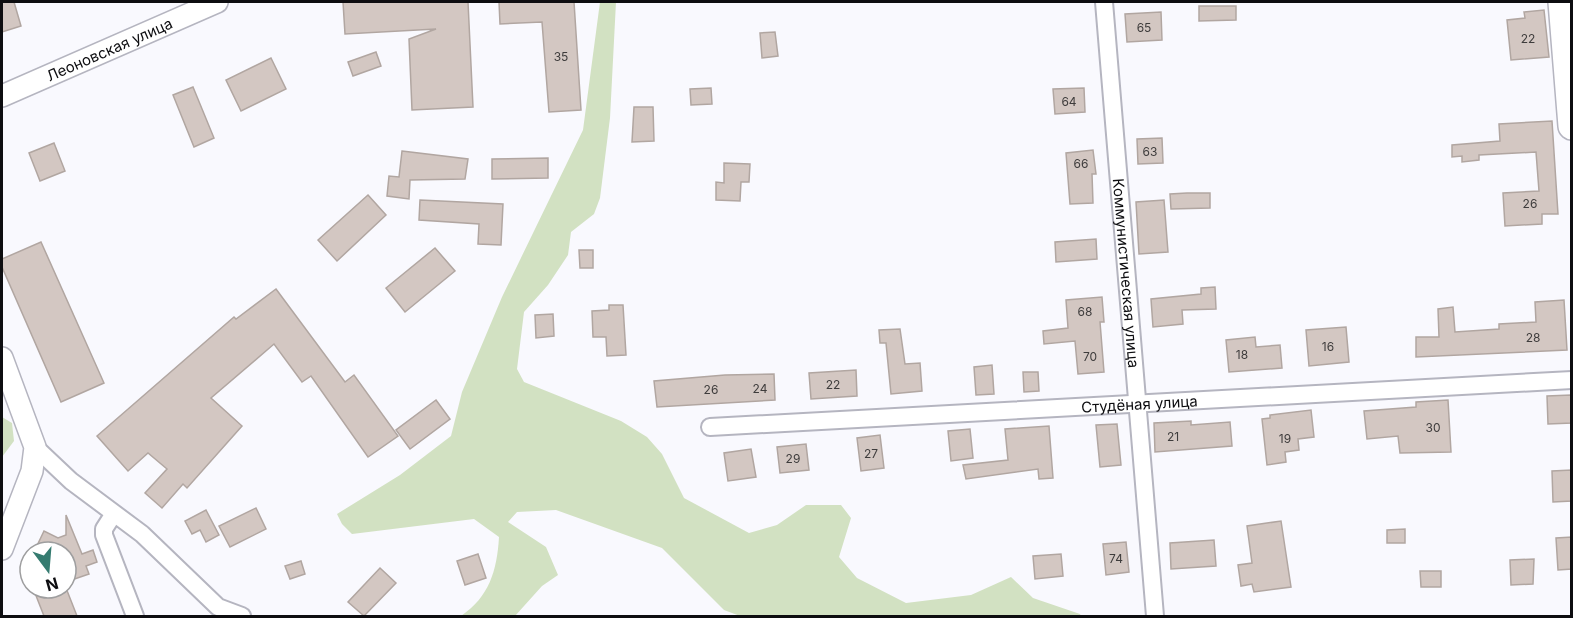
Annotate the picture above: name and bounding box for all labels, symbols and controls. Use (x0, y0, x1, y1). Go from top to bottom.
street label: Леоновская улица (43, 13, 175, 85)
house number: 65 (1137, 20, 1151, 35)
house number: 22 (1521, 31, 1535, 46)
house number: 35 (554, 49, 568, 64)
house number: 64 (1061, 94, 1077, 109)
house number: 63 (1143, 144, 1157, 159)
house number: 66 (1074, 156, 1088, 171)
street label: Коммунистическая улица (1109, 177, 1144, 369)
house number: 26 (1523, 196, 1537, 211)
house number: 68 (1078, 304, 1092, 319)
house number: 28 (1526, 330, 1540, 345)
house number: 16 (1322, 339, 1334, 354)
house number: 18 (1236, 347, 1248, 362)
house number: 70 (1083, 349, 1097, 364)
house number: 22 (826, 377, 840, 392)
house number: 24 (753, 381, 768, 396)
house number: 26 (704, 382, 718, 397)
street label: Студёная улица (1081, 391, 1198, 416)
house number: 30 (1426, 420, 1440, 435)
house number: 21 (1167, 429, 1179, 444)
house number: 19 (1279, 431, 1291, 446)
house number: 27 (864, 446, 878, 461)
house number: 29 (786, 451, 800, 466)
north arrow (18, 540, 78, 600)
house number: 74 (1109, 551, 1123, 566)
text: N (44, 573, 61, 596)

